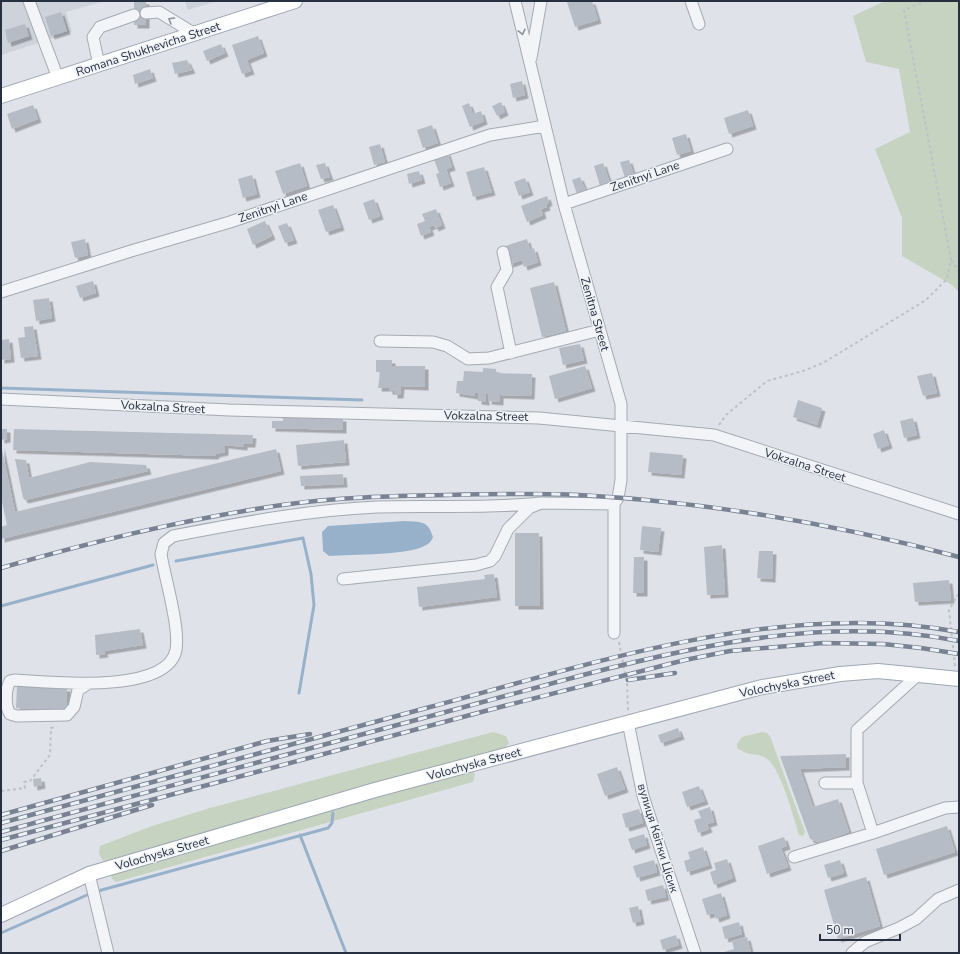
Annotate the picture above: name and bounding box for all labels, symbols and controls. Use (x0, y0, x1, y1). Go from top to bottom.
one-way arrow (168, 17, 175, 24)
street label: Romana Shukhevicha Street (74, 18, 223, 80)
one-way arrow (518, 28, 526, 35)
street label: Zenitnyi Lane (608, 157, 682, 195)
street label: Zenitnyi Lane (236, 188, 310, 226)
street label: Zenitna Street (577, 275, 613, 354)
street label: Vokzalna Street (119, 397, 206, 417)
street label: Vokzalna Street (443, 407, 529, 425)
street label: Vokzalna Street (761, 444, 848, 486)
street label: Volochyska Street (737, 667, 837, 701)
street label: Volochyska Street (424, 744, 524, 784)
street label: вулиця Квітки Цісик (634, 781, 682, 895)
street label: Volochyska Street (112, 832, 211, 874)
scale bar (820, 916, 900, 942)
text: 50 m (826, 922, 854, 938)

